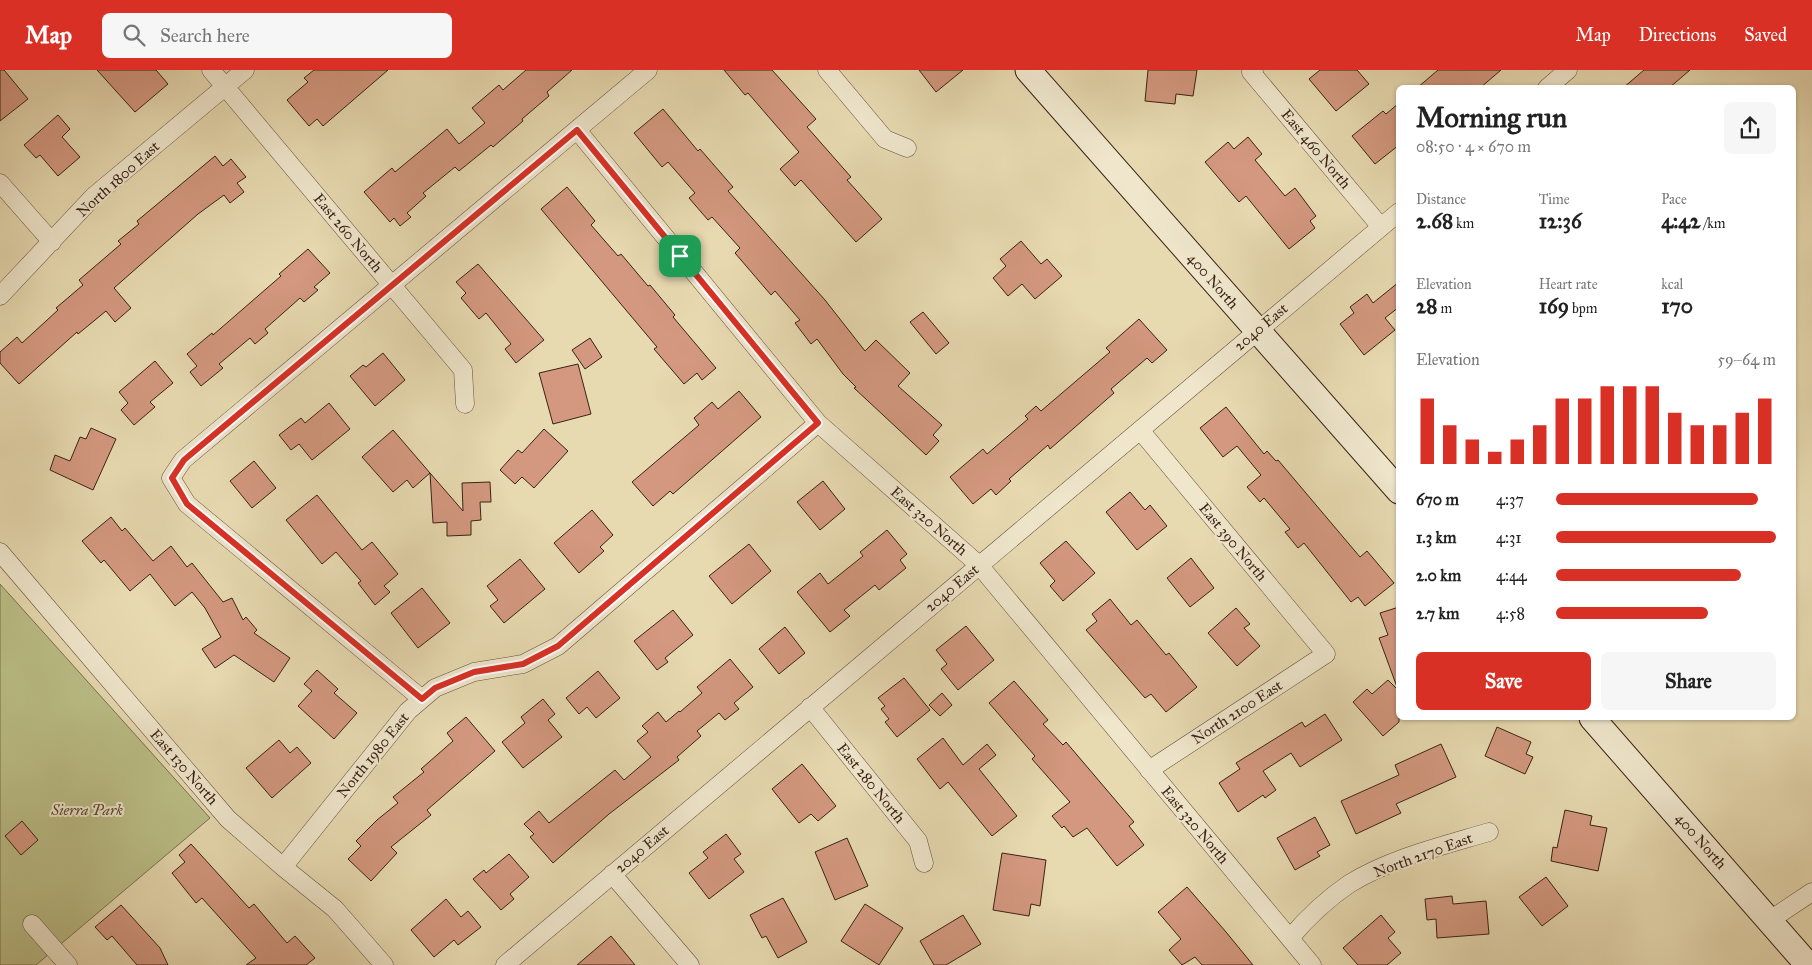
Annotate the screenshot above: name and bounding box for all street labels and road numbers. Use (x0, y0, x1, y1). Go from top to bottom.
street label: East 460 North (1277, 106, 1355, 193)
street label: North 1800 East (73, 137, 164, 221)
street label: East 260 North (310, 190, 387, 277)
street label: 400 North (1184, 249, 1243, 313)
street label: 2040 East (1231, 299, 1292, 355)
street label: East 320 North (887, 483, 972, 560)
street label: East 390 North (1195, 499, 1271, 585)
street label: 2040 East (922, 560, 983, 616)
street label: North 2100 East (1188, 676, 1286, 748)
street label: North 1980 East (333, 708, 413, 801)
street label: East 130 North (146, 725, 222, 809)
street label: East 280 North (833, 739, 909, 827)
street label: East 320 North (1157, 783, 1233, 868)
street label: 400 North (1672, 809, 1731, 873)
street label: 2040 East (612, 821, 673, 877)
street label: North 2170 East (1371, 829, 1475, 881)

